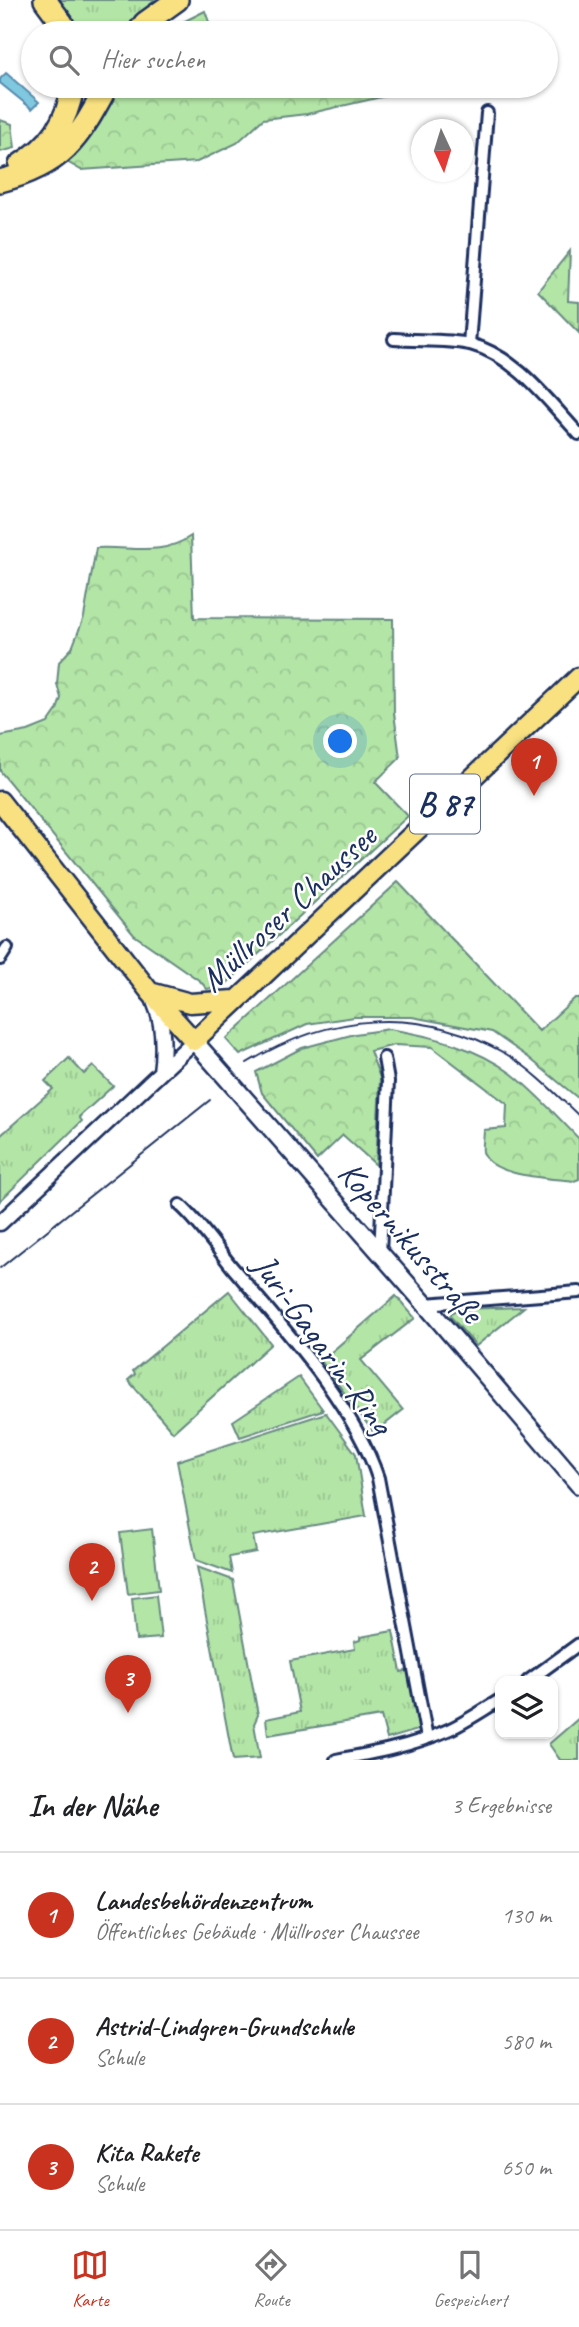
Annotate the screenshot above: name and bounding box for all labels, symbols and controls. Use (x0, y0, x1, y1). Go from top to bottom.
search box (21, 21, 558, 98)
icon: search (45, 41, 83, 79)
text: Hier suchen (101, 43, 205, 76)
north arrow (411, 119, 474, 182)
your location (323, 724, 357, 758)
pin: 1 (511, 738, 557, 796)
road number: B 87 (410, 775, 480, 834)
street label: Müllroser Chaussee (190, 813, 388, 1001)
street label: Kopernikusstraße (328, 1151, 496, 1335)
street label: Juri-Gagarin-Ring (241, 1243, 405, 1445)
pin: 2 (69, 1543, 115, 1601)
pin: 3 (105, 1655, 151, 1713)
map controls (495, 1676, 558, 1739)
button: layers (495, 1676, 558, 1739)
text: In der Nähe (28, 1787, 157, 1825)
text: 3 Ergebnisse (451, 1791, 551, 1820)
text: Landesbehördenzentrum (95, 1884, 312, 1917)
text: 1 (46, 1901, 56, 1930)
text: 130 m (502, 1901, 551, 1930)
text: Öffentliches Gebäude · Müllroser Chaussee (95, 1917, 419, 1946)
text: Astrid-Lindgren-Grundschule (95, 2010, 354, 2043)
text: 2 (46, 2027, 56, 2056)
text: 580 m (502, 2027, 551, 2056)
text: Schule (95, 2043, 144, 2072)
text: Kita Rakete (95, 2136, 199, 2169)
text: 3 (46, 2153, 56, 2182)
text: 650 m (502, 2153, 551, 2182)
text: Schule (95, 2169, 144, 2198)
tab: Karte (71, 2246, 109, 2312)
tab: Route (252, 2246, 290, 2312)
tab: Gespeichert (433, 2246, 507, 2312)

